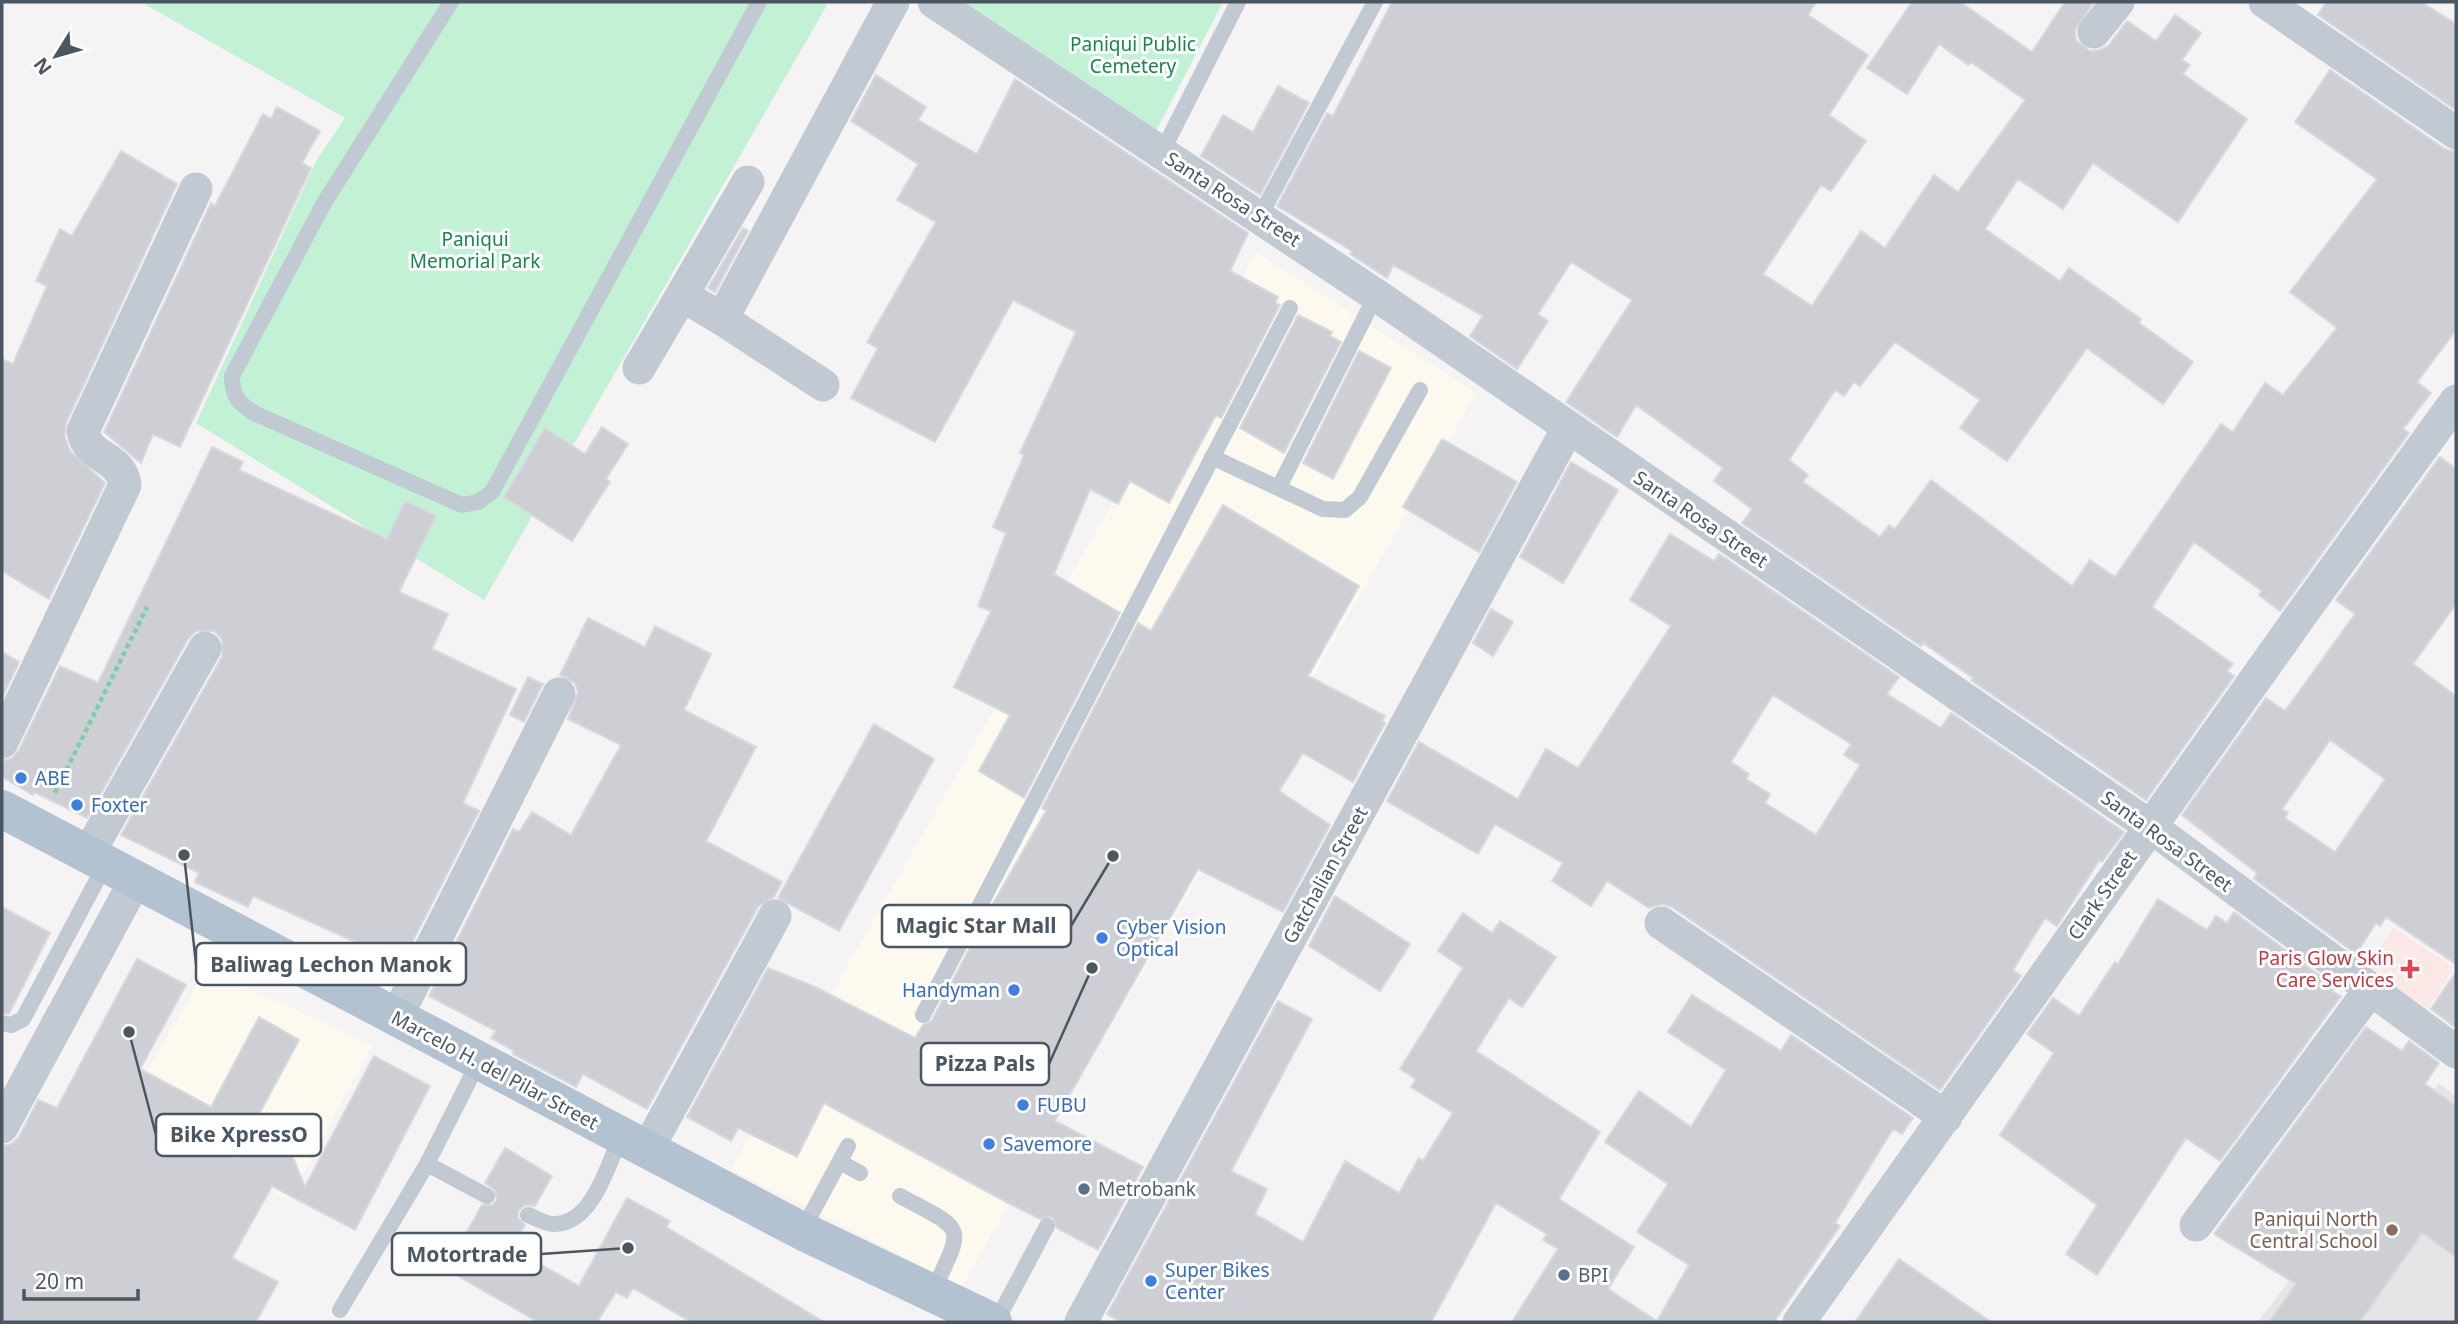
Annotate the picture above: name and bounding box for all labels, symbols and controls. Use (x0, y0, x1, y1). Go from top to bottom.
north arrow (21, 21, 91, 91)
park label: Paniqui Public Cemetery (1070, 31, 1196, 79)
text: N (27, 52, 57, 80)
street label: Santa Rosa Street (1160, 146, 1306, 253)
park label: Paniqui Memorial Park (410, 226, 540, 274)
street label: Santa Rosa Street (1629, 465, 1773, 574)
place label: ABE (35, 765, 70, 791)
marker: ABE (13, 770, 29, 786)
street label: Santa Rosa Street (2096, 785, 2238, 898)
place label: Foxter (91, 792, 148, 818)
marker: Foxter (69, 797, 85, 813)
street label: Gatchalian Street (1277, 802, 1374, 948)
street label: Clark Street (2062, 845, 2142, 945)
callout: Magic Star Mall (882, 905, 1071, 947)
text: Magic Star Mall (895, 911, 1057, 939)
place label: Cyber Vision Optical (1116, 914, 1226, 962)
marker: Cyber Vision Optical (1094, 930, 1110, 946)
callout: Baliwag Lechon Manok (196, 943, 466, 985)
place label: Paris Glow Skin Care Services (2258, 945, 2394, 993)
text: Baliwag Lechon Manok (210, 950, 453, 978)
marker: Paris Glow Skin Care Services (2400, 959, 2420, 979)
place label: Handyman (902, 977, 1000, 1003)
marker: Handyman (1006, 982, 1022, 998)
street label: Marcelo H. del Pilar Street (387, 1004, 603, 1136)
callout: Pizza Pals (921, 1043, 1049, 1085)
text: Pizza Pals (935, 1049, 1035, 1077)
place label: FUBU (1037, 1092, 1087, 1118)
marker: FUBU (1015, 1097, 1031, 1113)
callout: Bike XpressO (156, 1114, 321, 1156)
text: Bike XpressO (170, 1120, 308, 1148)
place label: Savemore (1003, 1131, 1092, 1157)
marker: Savemore (981, 1136, 997, 1152)
place label: Metrobank (1098, 1176, 1196, 1202)
marker: Metrobank (1076, 1181, 1092, 1197)
place label: Paniqui North Central School (2250, 1206, 2378, 1254)
marker: Paniqui North Central School (2384, 1222, 2400, 1238)
callout: Motortrade (392, 1233, 541, 1275)
text: Motortrade (406, 1240, 528, 1268)
place label: Super Bikes Center (1165, 1257, 1270, 1305)
scale bar (24, 1258, 138, 1302)
place label: BPI (1578, 1262, 1608, 1288)
text: 20 m (35, 1267, 84, 1295)
marker: BPI (1556, 1267, 1572, 1283)
marker: Super Bikes Center (1143, 1273, 1159, 1289)

